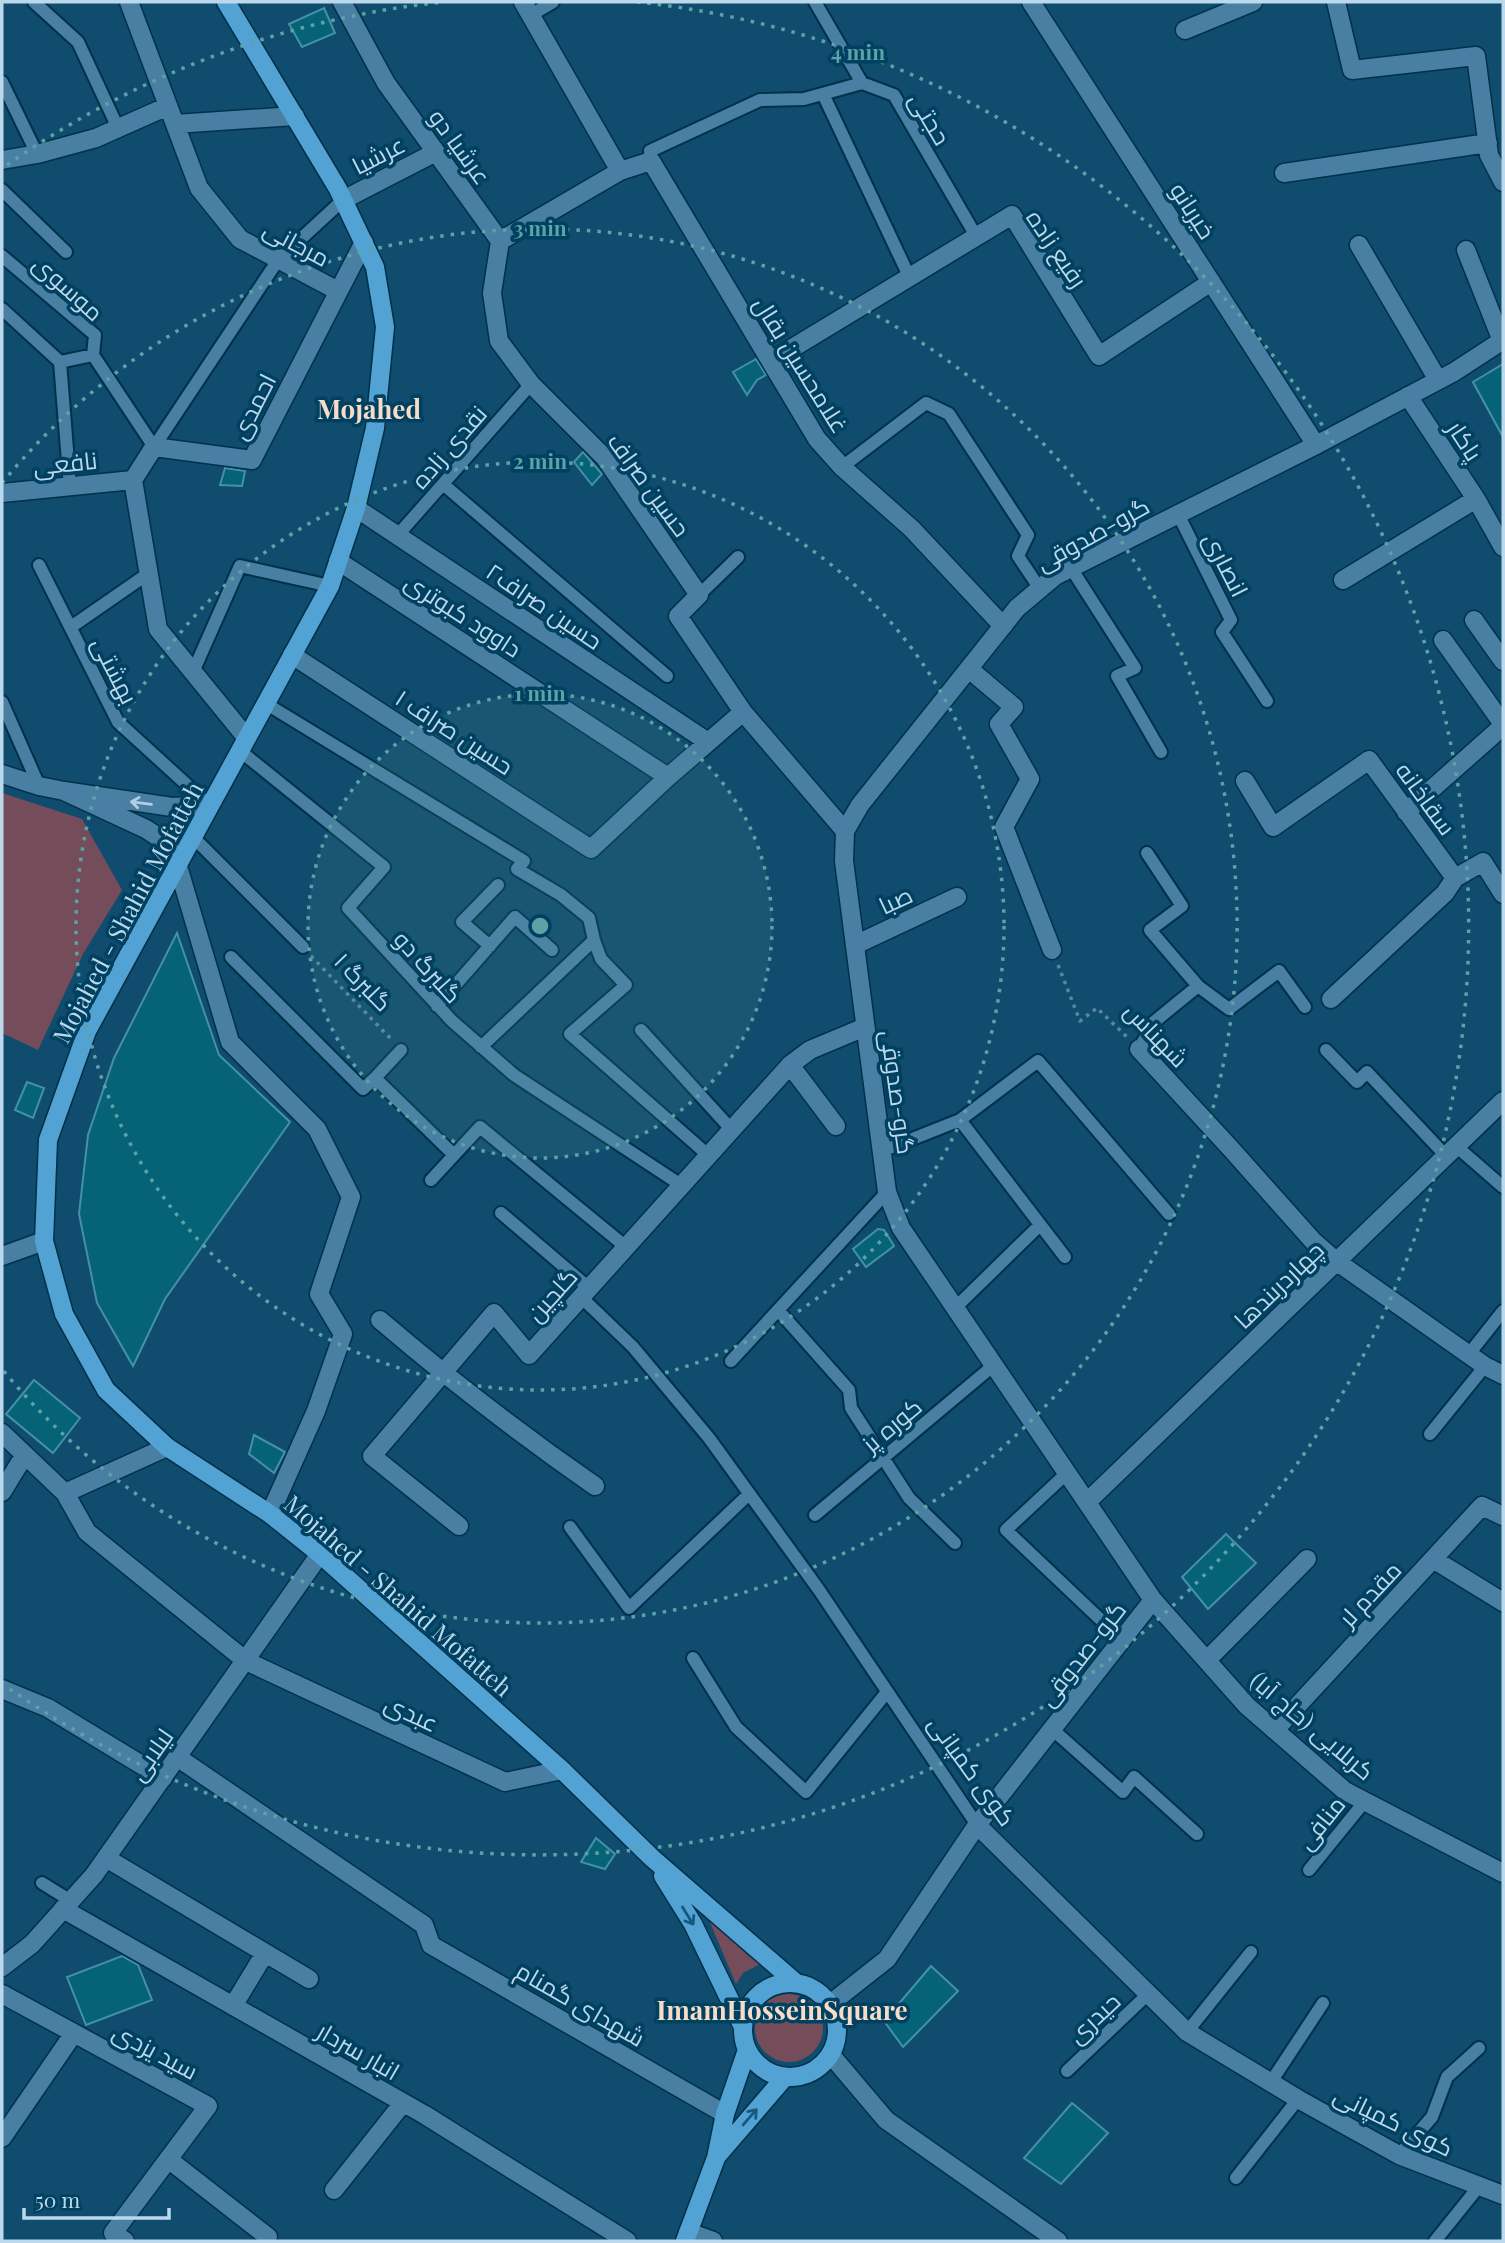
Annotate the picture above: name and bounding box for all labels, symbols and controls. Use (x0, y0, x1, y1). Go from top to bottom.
text: 4 min (831, 37, 885, 65)
street label: حجتی (903, 86, 959, 150)
street label: عرشیا دو (423, 102, 499, 190)
street label: عرشیا (346, 127, 410, 181)
street label: خیربانو (1164, 176, 1224, 244)
street label: رفیع زاده (1019, 203, 1096, 294)
street label: مرجانی (258, 211, 336, 273)
text: 3 min (513, 213, 567, 241)
street label: موسوی (27, 247, 111, 327)
street label: غلامحسین بقال (747, 290, 857, 438)
street label: احمدی (222, 367, 282, 445)
district label: Mojahed (317, 391, 421, 426)
street label: نقدی زاده (403, 398, 493, 494)
street label: پاکار (1438, 412, 1491, 468)
street label: حسین صراف (601, 426, 699, 542)
street label: نافعی (31, 443, 99, 481)
text: 2 min (513, 446, 567, 474)
street label: گرو-صدوقی (1030, 489, 1154, 577)
street label: انصاری (1197, 526, 1257, 602)
street label: حسین صراف۲ (481, 554, 609, 656)
street label: داوود کبوتری (400, 564, 528, 664)
street label: بهشتی (86, 631, 146, 709)
text: 1 min (514, 678, 566, 706)
street label: حسین صراف ۱ (390, 681, 520, 781)
street label: سقاخانه (1390, 755, 1464, 841)
street label: Mojahed - Shahid Mofatteh (44, 776, 210, 1048)
one-way arrow (130, 796, 153, 809)
street label: صبا (873, 877, 917, 921)
centre of rings (528, 914, 552, 938)
street label: گلبرگ دو (388, 923, 470, 1009)
street label: گلبرگ ۱ (328, 945, 400, 1017)
street label: شهناس (1118, 995, 1196, 1073)
street label: گرو-صدوقی (874, 1028, 924, 1156)
street label: چهاردربندها (1226, 1233, 1331, 1336)
street label: گلچین (518, 1260, 585, 1329)
street label: کوره پز (853, 1390, 929, 1461)
street label: Mojahed - Shahid Mofatteh (278, 1487, 520, 1703)
street label: مقدم لر (1329, 1553, 1409, 1635)
street label: گرو-صدوقی (1030, 1594, 1132, 1712)
street label: کربلایی (حاج آبا) (1243, 1664, 1382, 1788)
street label: عبدی (380, 1686, 444, 1738)
street label: کوی کمپانی (921, 1708, 1024, 1832)
street label: لیلابی (120, 1721, 180, 1787)
street label: منافی (1289, 1788, 1351, 1856)
one-way arrow (682, 1905, 696, 1925)
street label: شهدای گمنام (510, 1953, 651, 2055)
street label: حیدری (1060, 1984, 1126, 2050)
district label: ImamHosseinSquare (656, 1992, 908, 2027)
street label: انبار سردار (310, 2013, 406, 2086)
street label: سید یزدی (108, 2014, 204, 2086)
street label: کوی کمپانی (1328, 2077, 1459, 2164)
one-way arrow (742, 2109, 758, 2127)
scale bar (24, 2176, 170, 2220)
text: 50 m (35, 2185, 81, 2213)

